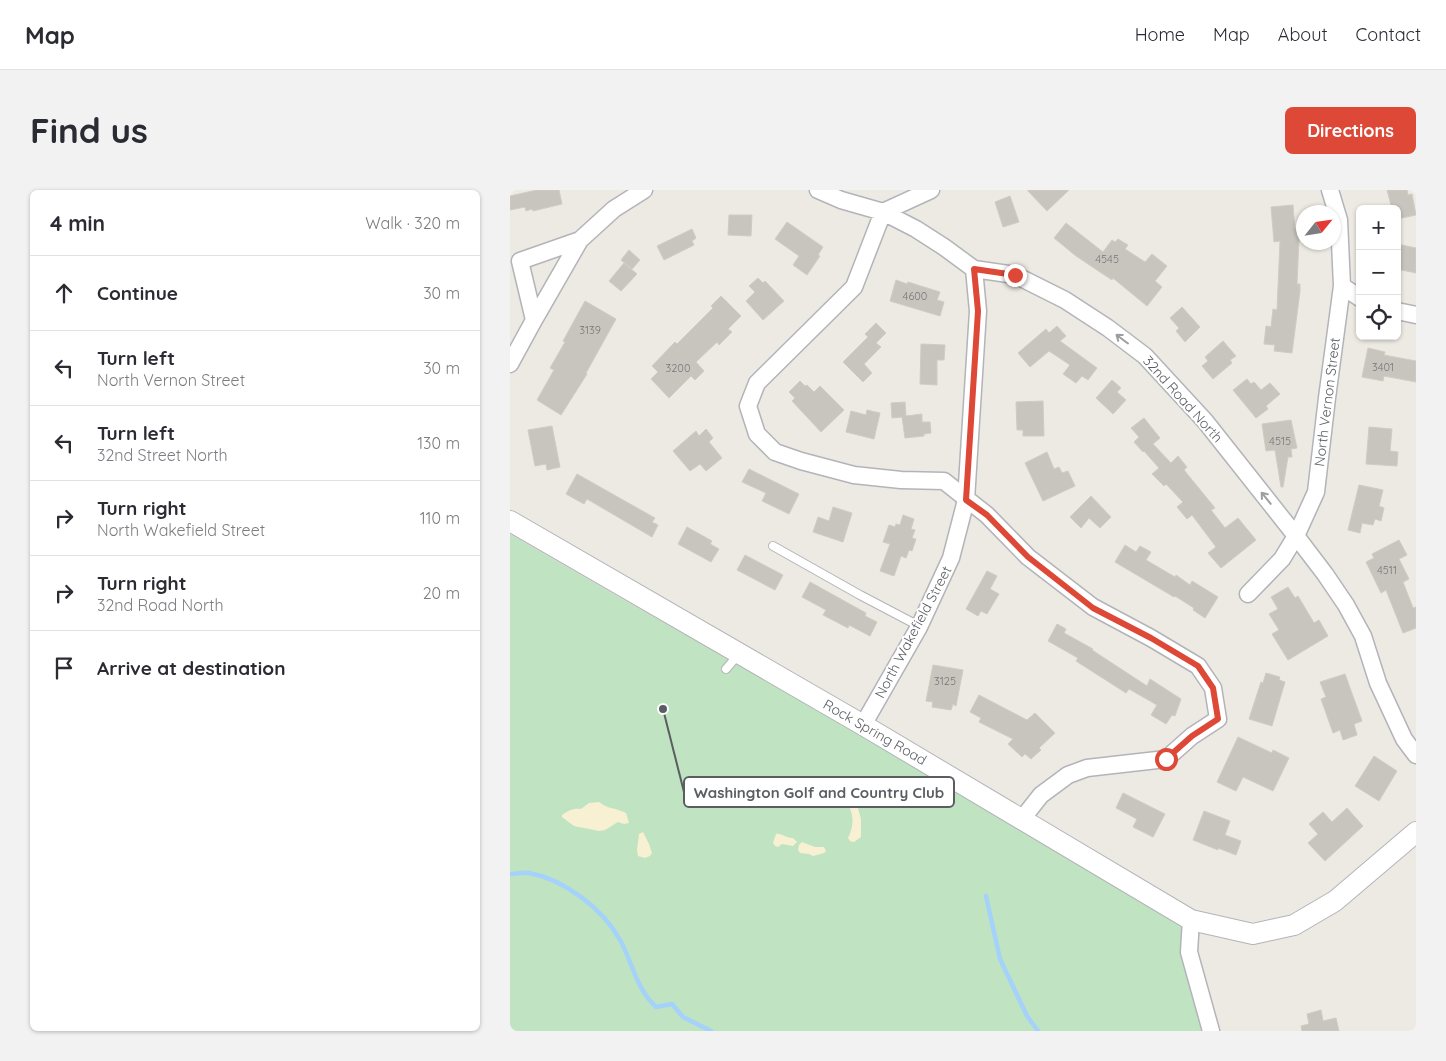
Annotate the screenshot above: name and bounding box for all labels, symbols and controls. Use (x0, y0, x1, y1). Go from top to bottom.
text: Map (25, 20, 75, 50)
text: Home (1135, 23, 1185, 46)
text: Map (1213, 23, 1250, 46)
text: About (1278, 23, 1328, 46)
text: Contact (1356, 23, 1421, 46)
button: Directions (1285, 107, 1416, 154)
text: Find us (30, 108, 148, 152)
north arrow (1296, 205, 1341, 250)
map controls (1356, 205, 1401, 340)
button: + (1356, 205, 1401, 250)
text: 4 min (50, 210, 105, 236)
text: Walk · 320 m (365, 213, 460, 233)
button: − (1356, 250, 1401, 295)
house number: 4545 (1095, 252, 1119, 266)
route end (1004, 264, 1027, 287)
icon: ahead (50, 279, 78, 307)
text: Continue (97, 281, 178, 305)
text: 30 m (423, 283, 460, 303)
house number: 4600 (903, 289, 927, 303)
button: locate (1356, 295, 1401, 340)
house number: 3139 (579, 323, 601, 337)
one-way arrow (1116, 333, 1129, 344)
street label: North Vernon Street (1310, 336, 1344, 467)
text: Turn left (97, 346, 175, 370)
street label: 32nd Road North (1139, 352, 1227, 446)
icon: left (50, 354, 78, 382)
text: 30 m (423, 358, 460, 378)
house number: 3401 (1372, 360, 1394, 374)
house number: 3200 (666, 361, 690, 375)
text: North Vernon Street (97, 370, 245, 390)
text: Turn left (97, 421, 175, 445)
icon: left (50, 429, 78, 457)
text: 130 m (417, 433, 460, 453)
house number: 4515 (1269, 434, 1291, 448)
text: 32nd Street North (97, 445, 228, 465)
one-way arrow (1260, 492, 1271, 505)
text: Turn right (97, 496, 186, 520)
icon: right (50, 504, 78, 532)
text: 110 m (420, 508, 460, 528)
text: North Wakefield Street (97, 520, 265, 540)
street label: North Wakefield Street (871, 563, 956, 701)
house number: 4511 (1377, 563, 1397, 577)
text: Turn right (97, 571, 186, 595)
icon: right (50, 579, 78, 607)
text: 20 m (423, 583, 460, 603)
text: 32nd Road North (97, 595, 224, 615)
icon: arrive (50, 654, 78, 682)
text: Arrive at destination (97, 656, 286, 680)
house number: 3125 (934, 674, 956, 688)
street label: Rock Spring Road (820, 695, 930, 769)
route start (1155, 748, 1178, 771)
callout: Washington Golf and Country Club (684, 777, 954, 807)
text: Washington Golf and Country Club (694, 783, 944, 802)

